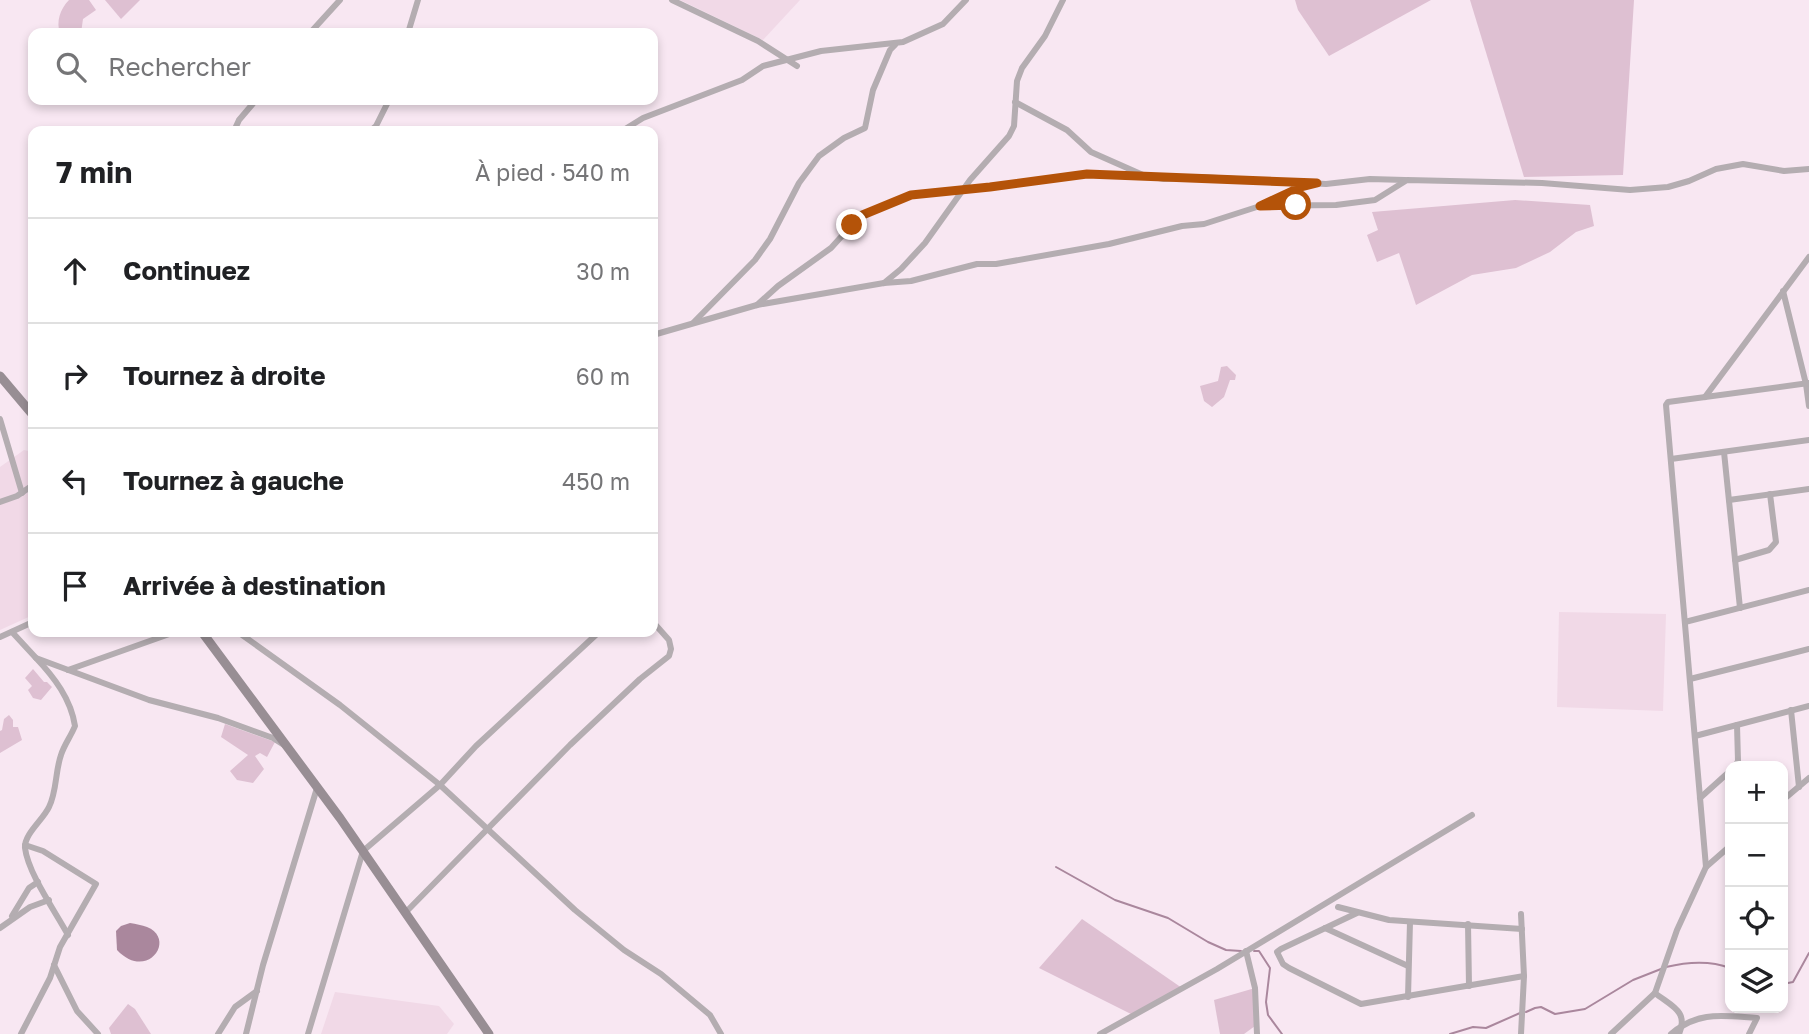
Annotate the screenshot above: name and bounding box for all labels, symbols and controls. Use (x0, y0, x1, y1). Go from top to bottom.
search box (28, 28, 658, 105)
icon: search (52, 48, 90, 86)
text: Rechercher (108, 51, 251, 82)
text: 7 min (56, 154, 132, 190)
text: À pied · 540 m (475, 158, 630, 186)
route start (1280, 189, 1311, 220)
route end (836, 209, 867, 240)
icon: ahead (56, 252, 94, 290)
text: Continuez (123, 255, 250, 286)
text: 30 m (576, 257, 630, 285)
icon: right (56, 357, 94, 395)
text: Tournez à droite (123, 360, 326, 391)
text: 60 m (576, 362, 630, 390)
icon: left (56, 462, 94, 500)
text: Tournez à gauche (123, 465, 344, 496)
text: 450 m (562, 467, 630, 495)
icon: arrive (56, 567, 94, 605)
text: Arrivée à destination (123, 570, 386, 601)
map controls (1725, 761, 1788, 1013)
button: + (1725, 761, 1788, 824)
button: − (1725, 824, 1788, 887)
button: locate (1725, 887, 1788, 950)
button: layers (1725, 950, 1788, 1013)

